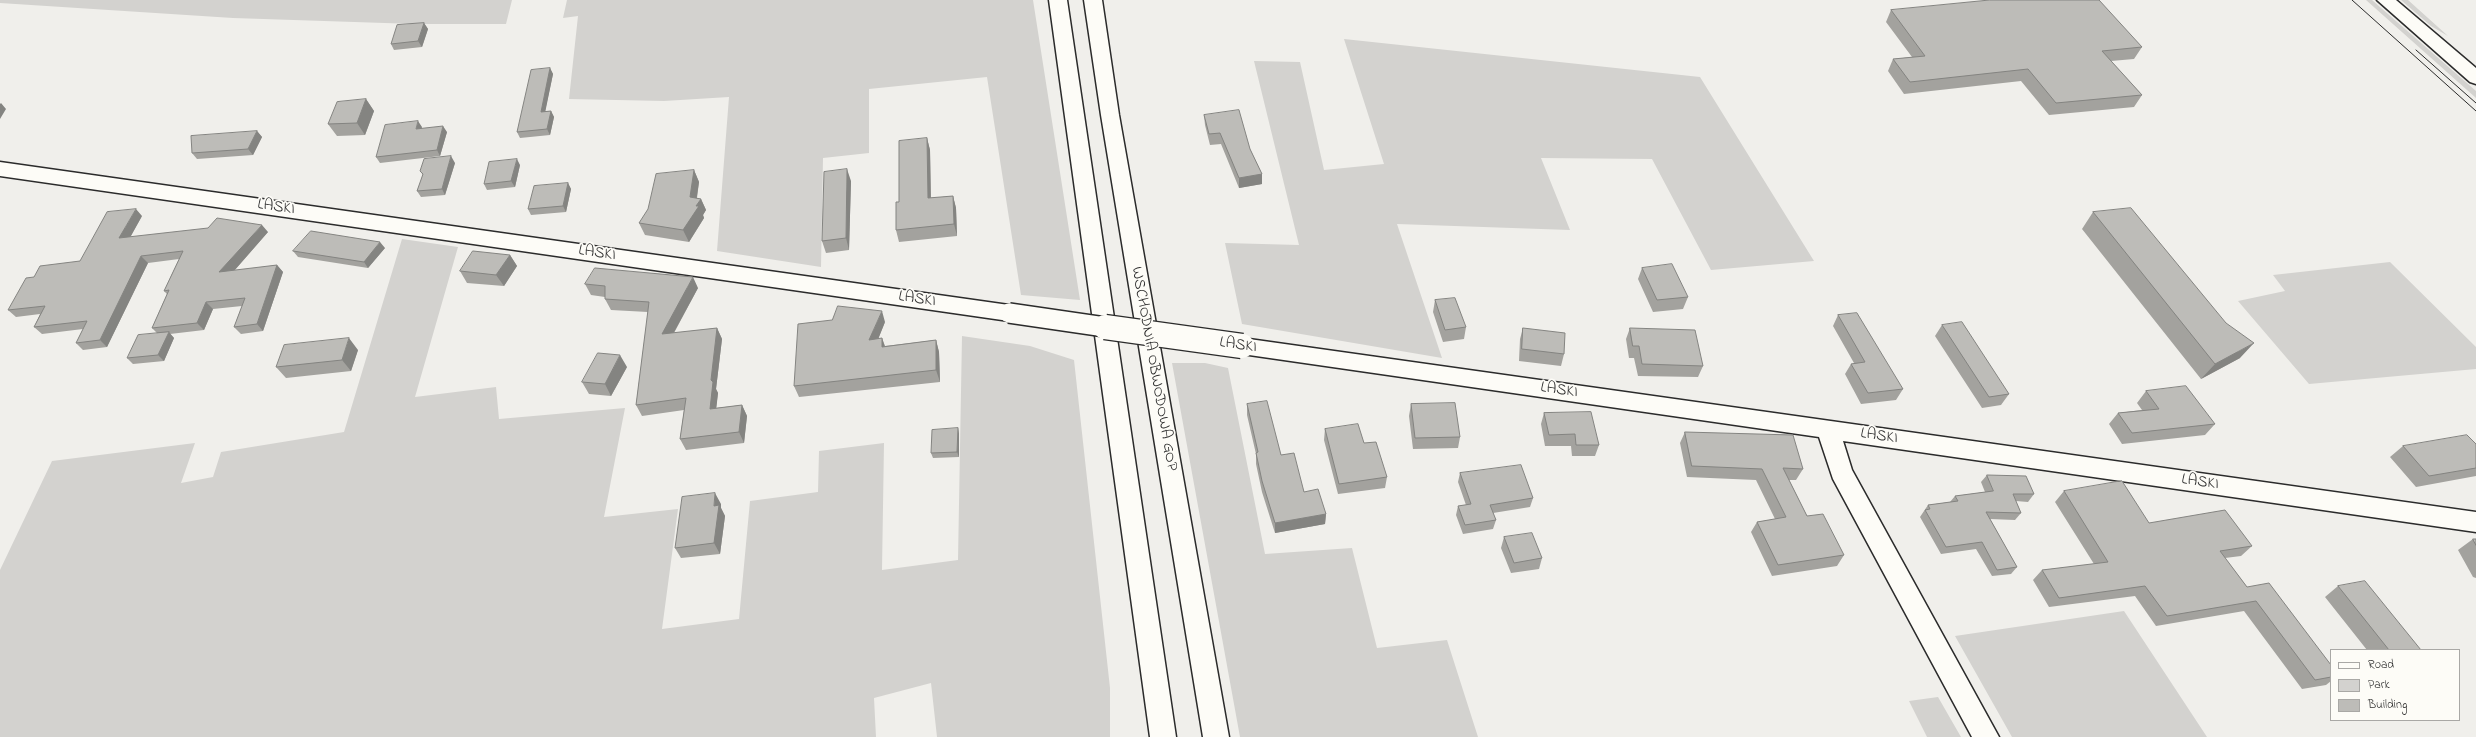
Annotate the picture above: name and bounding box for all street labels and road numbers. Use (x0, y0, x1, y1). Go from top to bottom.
street label: LASKI (256, 196, 296, 220)
street label: LASKI (577, 242, 617, 266)
street label: WSCHODNIA OBWODOWA GOP (1126, 265, 1180, 473)
street label: LASKI (897, 288, 937, 312)
street label: LASKI (1218, 334, 1258, 358)
street label: LASKI (1539, 379, 1579, 403)
street label: LASKI (1859, 425, 1899, 449)
street label: LASKI (2180, 471, 2220, 495)

